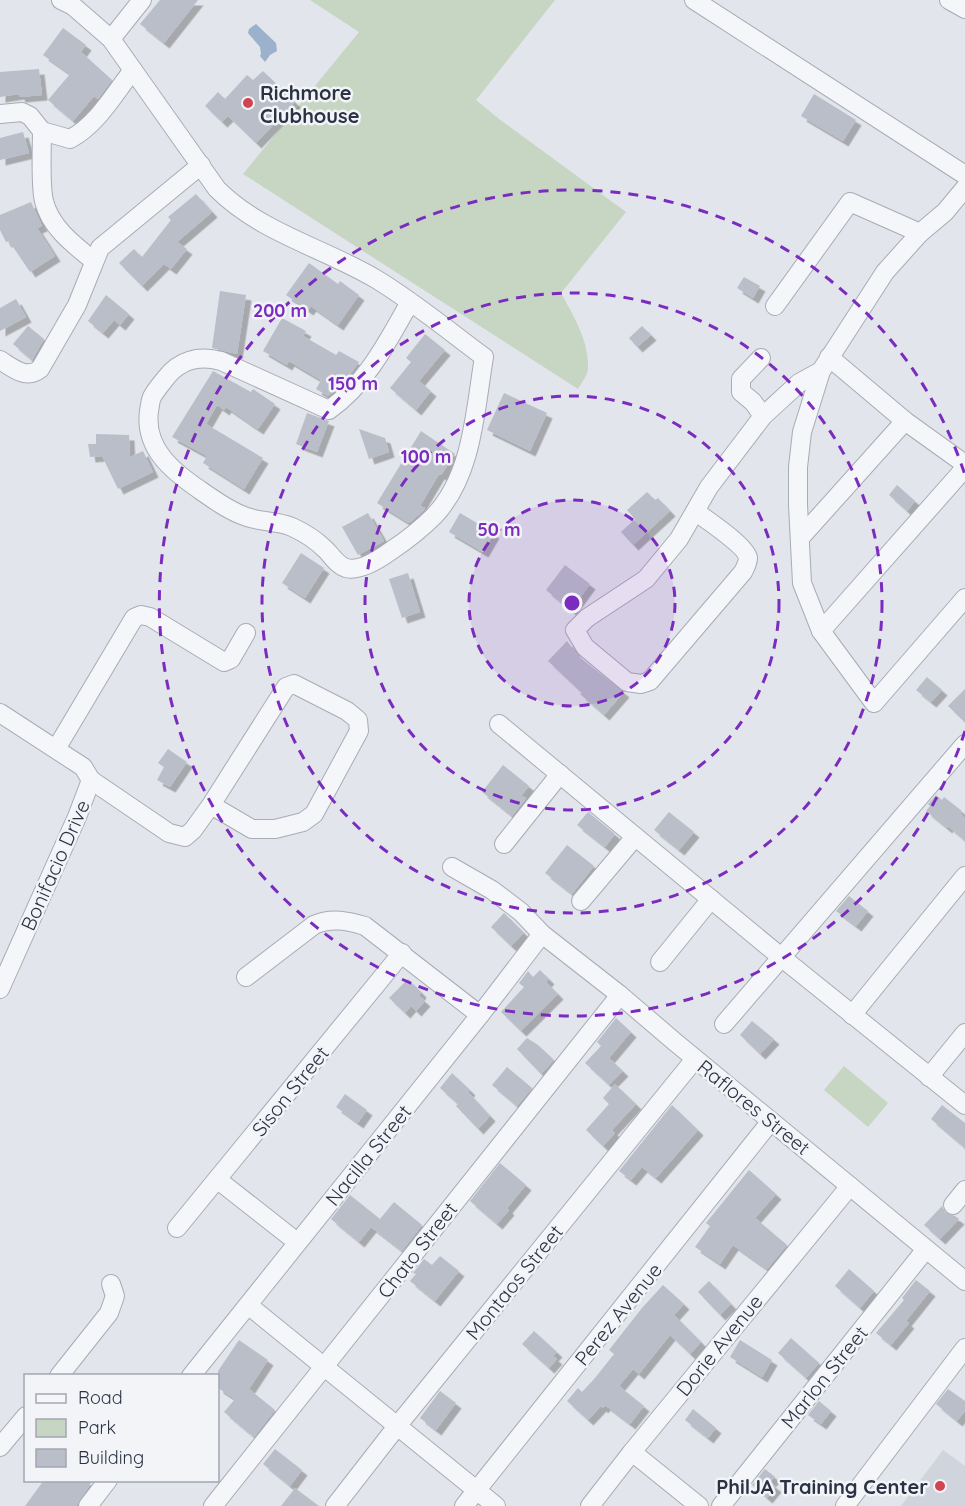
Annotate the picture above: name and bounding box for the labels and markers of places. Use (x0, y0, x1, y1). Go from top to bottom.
place label: Richmore Clubhouse (260, 80, 360, 128)
marker: Richmore Clubhouse (241, 96, 255, 110)
centre of rings (562, 593, 582, 613)
place label: PhilJA Training Center (716, 1474, 928, 1499)
marker: PhilJA Training Center (933, 1479, 947, 1493)

